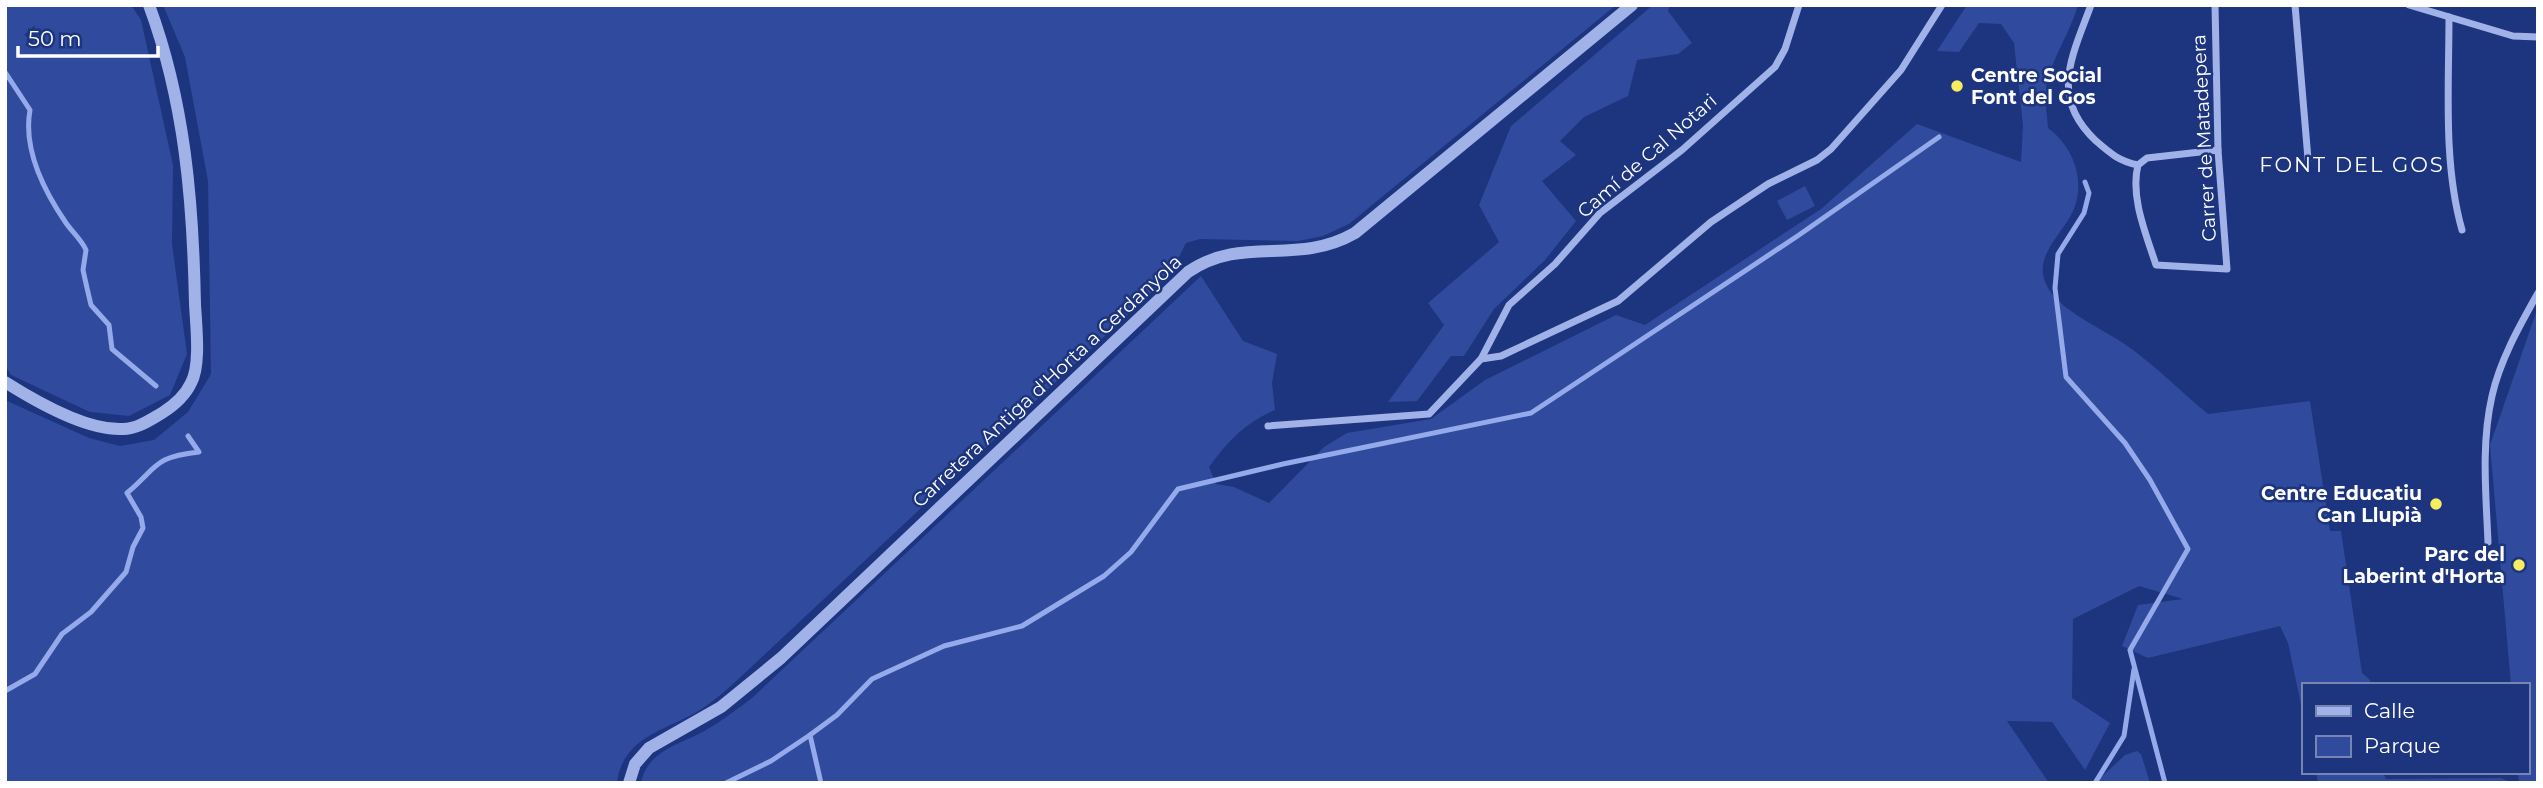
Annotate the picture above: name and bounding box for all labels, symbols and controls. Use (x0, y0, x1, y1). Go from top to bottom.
scale bar (18, 14, 158, 58)
text: 50 m (28, 26, 82, 51)
street label: Carrer de Matadepera (2187, 34, 2221, 242)
place label: Centre Social Font del Gos (1971, 64, 2102, 109)
marker: Centre Social Font del Gos (1949, 78, 1965, 94)
street label: Camí de Cal Notari (1573, 89, 1721, 223)
district label: FONT DEL GOS (2259, 152, 2445, 177)
street label: Carretera Antiga d'Horta a Cerdanyola (908, 250, 1186, 512)
place label: Centre Educatiu Can Llupià (2261, 482, 2422, 527)
marker: Centre Educatiu Can Llupià (2428, 496, 2444, 512)
place label: Parc del Laberint d'Horta (2343, 543, 2505, 588)
marker: Parc del Laberint d'Horta (2511, 557, 2527, 573)
legend (2302, 683, 2529, 774)
text: Calle (2364, 698, 2415, 723)
text: Parque (2364, 733, 2440, 758)

